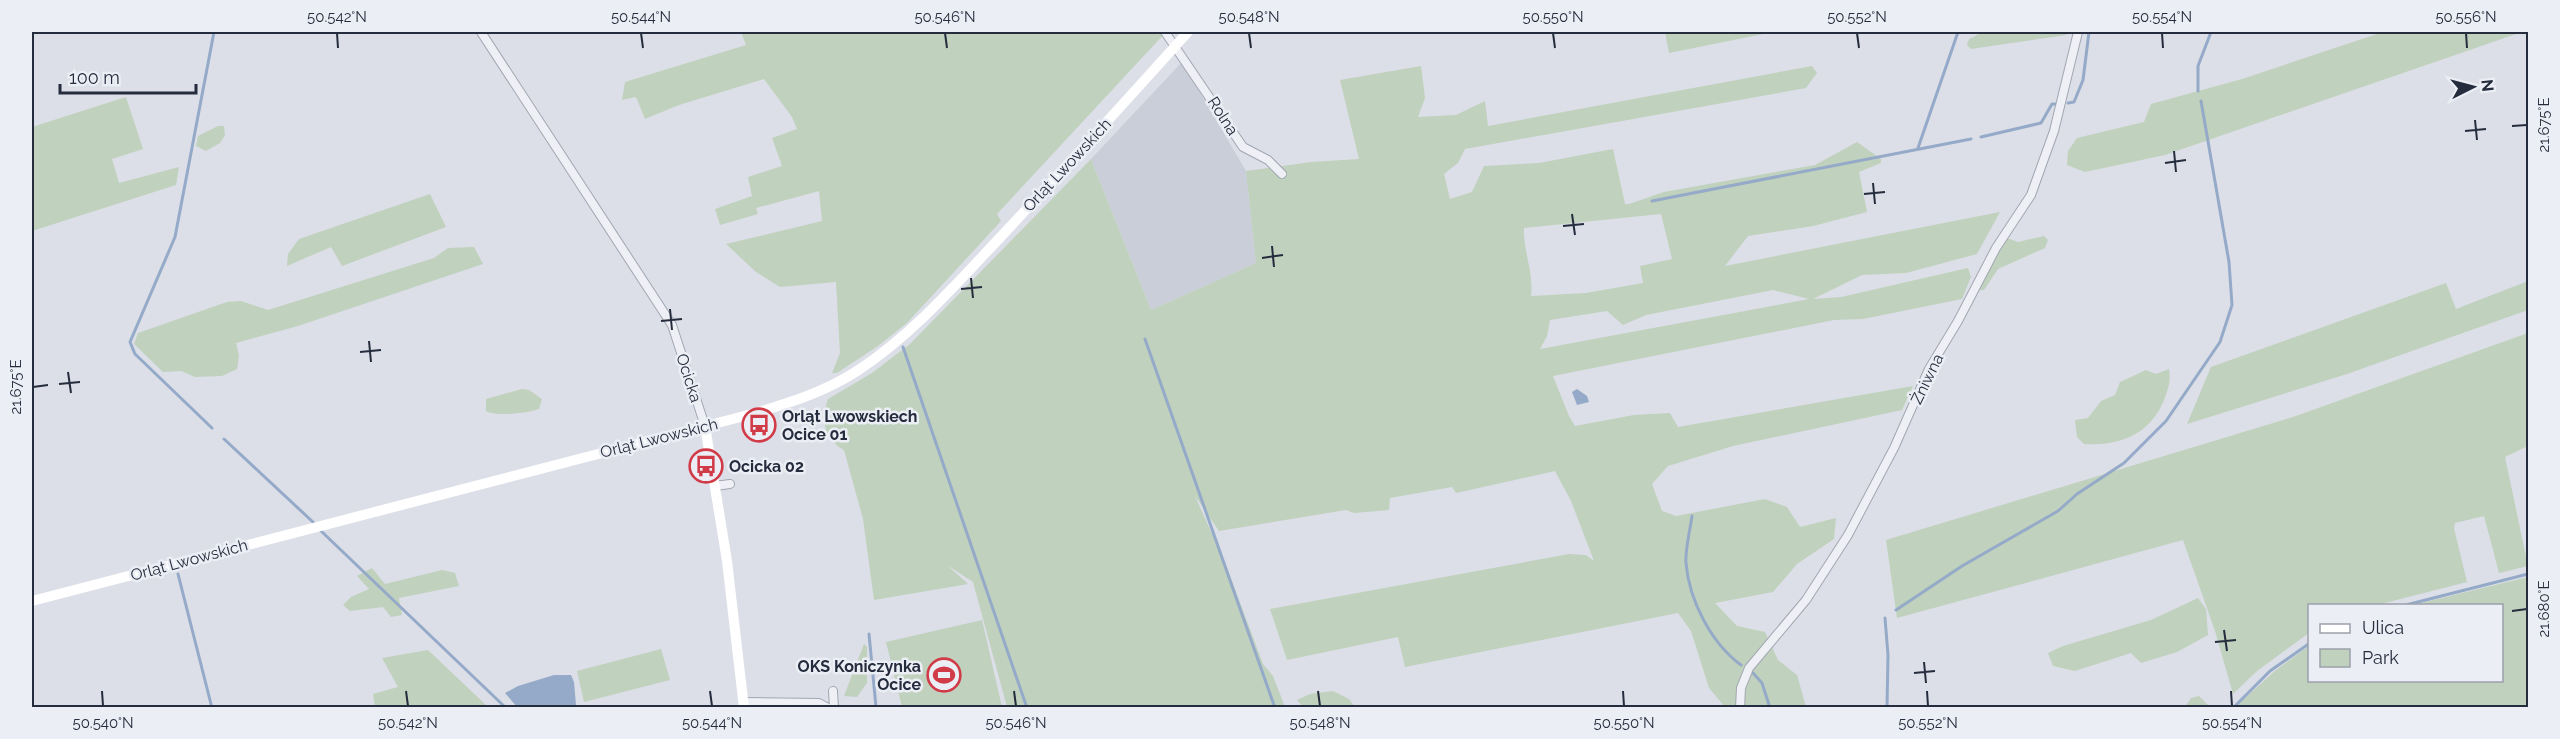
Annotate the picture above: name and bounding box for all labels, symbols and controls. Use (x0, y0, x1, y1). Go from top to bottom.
text: 50.542°N (307, 8, 367, 26)
text: 50.544°N (611, 8, 671, 26)
text: 50.546°N (914, 8, 976, 26)
text: 50.548°N (1218, 8, 1280, 26)
text: 50.550°N (1523, 8, 1584, 26)
text: 50.552°N (1827, 8, 1887, 26)
text: 50.554°N (2132, 8, 2192, 26)
text: 50.556°N (2435, 8, 2497, 26)
scale bar (60, 57, 196, 95)
north arrow (2443, 57, 2503, 117)
text: 100 m (69, 67, 120, 88)
text: N (2477, 78, 2498, 93)
street label: Rolna (1204, 93, 1242, 139)
text: 21.675°E (2535, 97, 2553, 153)
street label: Orląt Lwowskich (1019, 114, 1115, 216)
street label: Żniwna (1906, 350, 1947, 407)
street label: Ocicka (672, 351, 706, 405)
text: 21.675°E (7, 359, 25, 415)
bus stop icon: Orląt Lwowskiech Ocice 01 (741, 407, 777, 443)
place label: Orląt Lwowskiech Ocice 01 (782, 407, 918, 444)
street label: Orląt Lwowskich (598, 414, 720, 462)
bus stop icon: Ocicka 02 (688, 448, 724, 484)
place label: Ocicka 02 (729, 457, 804, 476)
street label: Orląt Lwowskich (128, 535, 250, 585)
text: 21.680°E (2535, 580, 2553, 638)
legend (2308, 604, 2503, 682)
text: Ulica (2362, 617, 2404, 638)
text: Park (2362, 647, 2399, 668)
place label: OKS Koniczynka Ocice (798, 657, 921, 694)
sports icon: OKS Koniczynka Ocice (926, 657, 962, 693)
text: 50.540°N (72, 714, 134, 732)
text: 50.542°N (378, 714, 438, 732)
text: 50.544°N (682, 714, 742, 732)
text: 50.546°N (985, 714, 1047, 732)
text: 50.548°N (1289, 714, 1351, 732)
text: 50.550°N (1594, 714, 1655, 732)
text: 50.552°N (1898, 714, 1958, 732)
text: 50.554°N (2202, 714, 2262, 732)

